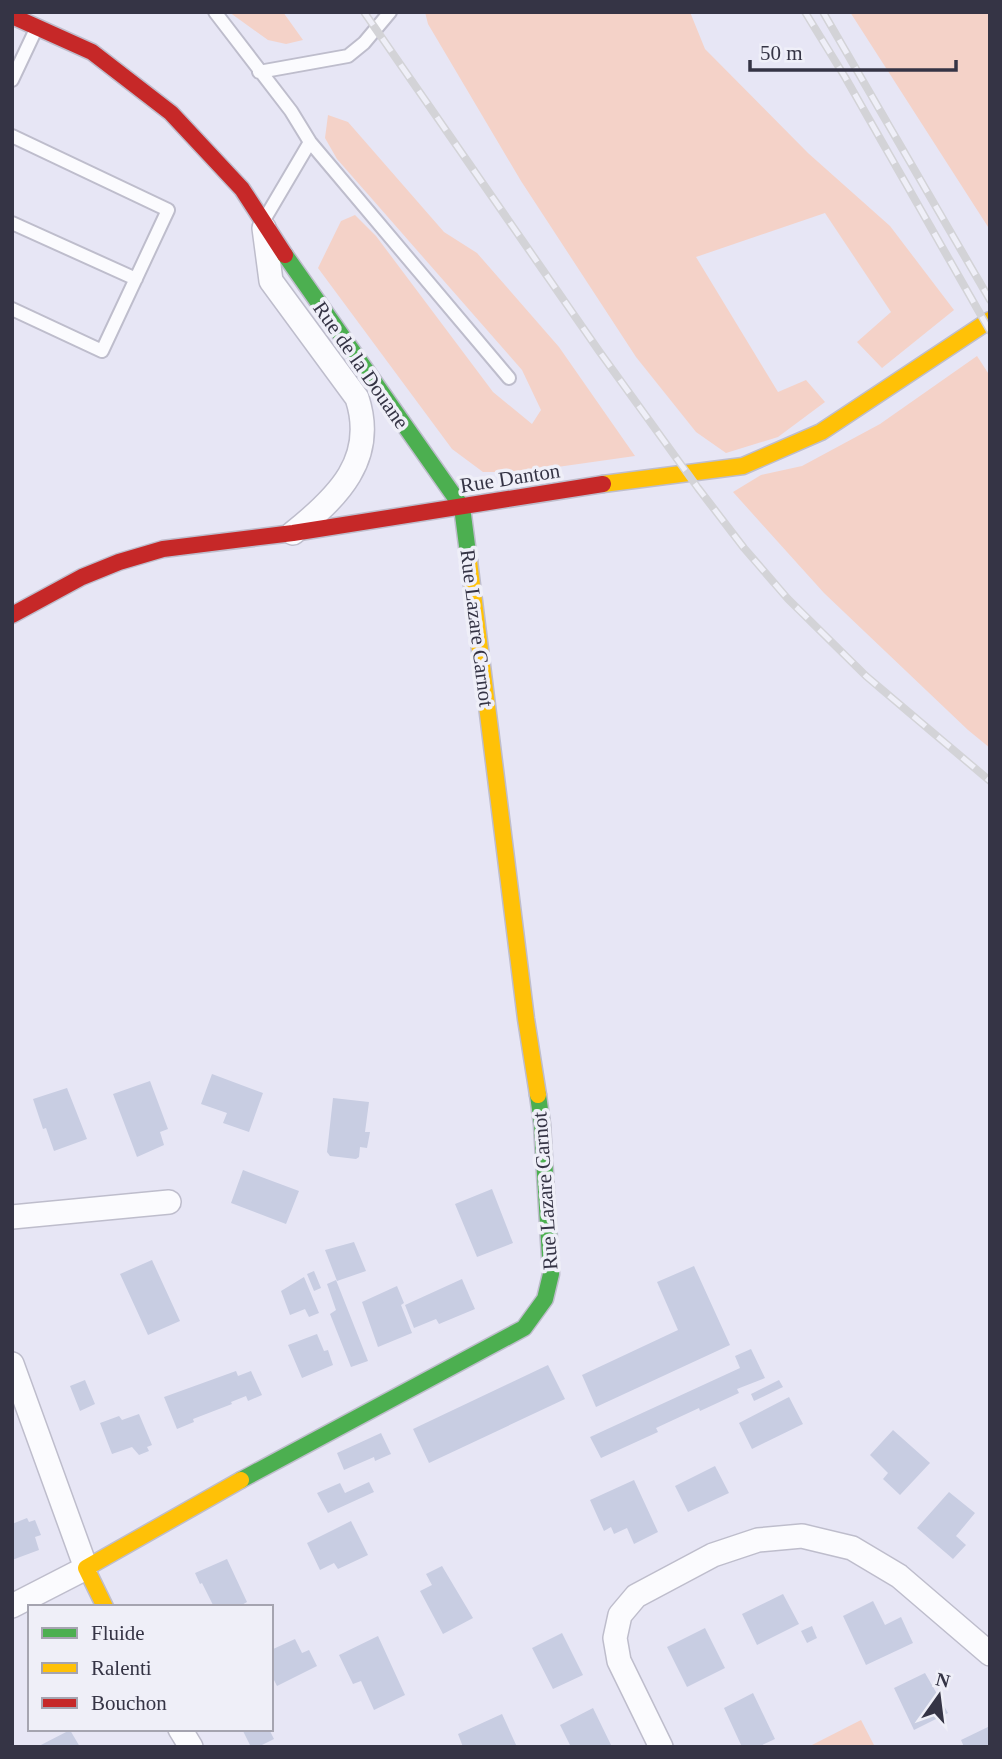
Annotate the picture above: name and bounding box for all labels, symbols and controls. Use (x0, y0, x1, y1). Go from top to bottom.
scale bar (750, 28, 956, 72)
text: 50 m (760, 41, 803, 65)
street label: Rue de la Douane (308, 297, 414, 433)
street label: Rue Danton (458, 458, 562, 498)
street label: Rue Lazare Carnot (455, 548, 499, 708)
street label: Rue Lazare Carnot (527, 1111, 563, 1271)
legend (28, 1605, 273, 1731)
text: Fluide (91, 1621, 145, 1645)
text: Ralenti (91, 1656, 152, 1680)
north arrow (904, 1661, 974, 1731)
text: N (934, 1668, 952, 1692)
text: Bouchon (91, 1691, 167, 1715)

